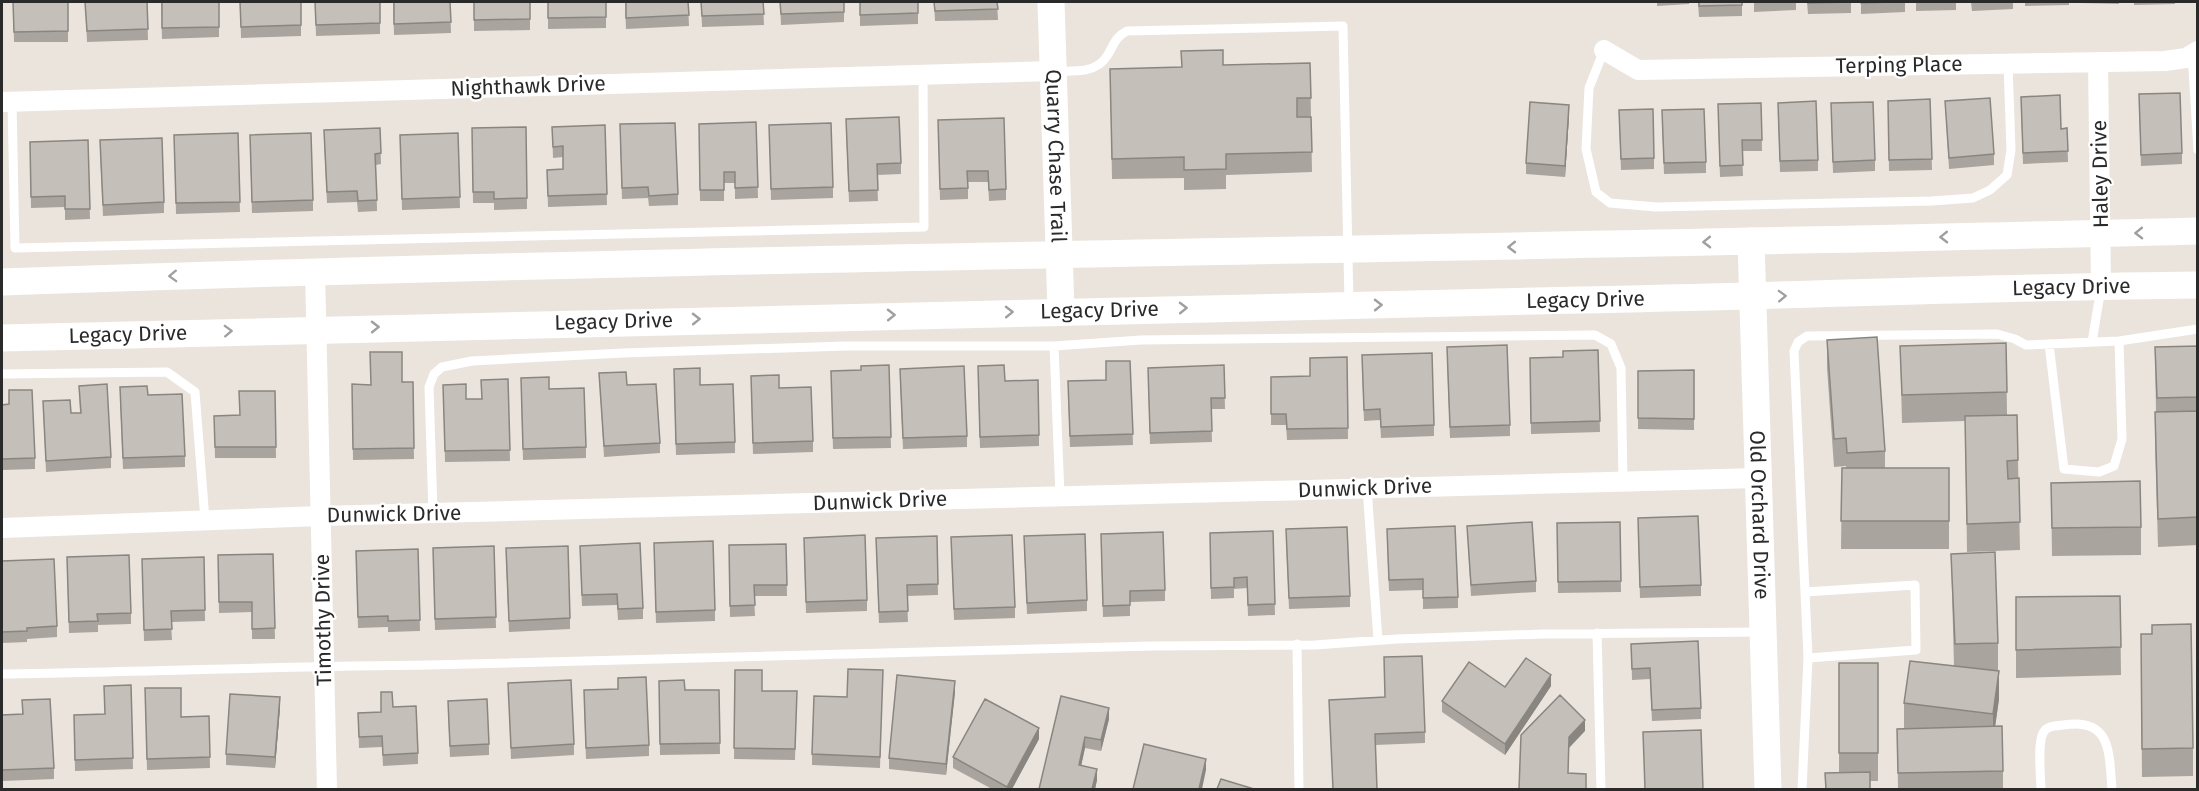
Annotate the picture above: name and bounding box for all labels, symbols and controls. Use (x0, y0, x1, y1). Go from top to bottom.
street label: Terping Place (1835, 51, 1963, 79)
street label: Quarry Chase Trail (1040, 69, 1072, 243)
street label: Nighthawk Drive (450, 70, 606, 102)
street label: Haley Drive (2086, 120, 2114, 228)
one-way arrow (2135, 227, 2144, 239)
one-way arrow (1940, 231, 1949, 244)
one-way arrow (1703, 236, 1712, 249)
one-way arrow (1508, 241, 1517, 253)
one-way arrow (168, 269, 177, 282)
street label: Legacy Drive (2012, 273, 2131, 301)
street label: Legacy Drive (1526, 286, 1645, 314)
one-way arrow (1778, 290, 1787, 302)
street label: Legacy Drive (1040, 296, 1159, 324)
one-way arrow (1373, 298, 1382, 311)
one-way arrow (1178, 301, 1187, 314)
one-way arrow (1004, 306, 1013, 318)
street label: Legacy Drive (554, 307, 673, 336)
one-way arrow (886, 308, 895, 321)
one-way arrow (691, 313, 700, 326)
street label: Legacy Drive (68, 320, 188, 349)
one-way arrow (370, 321, 379, 333)
one-way arrow (223, 325, 232, 337)
street label: Old Orchard Drive (1744, 430, 1775, 600)
street label: Dunwick Drive (1297, 473, 1433, 503)
street label: Dunwick Drive (812, 486, 948, 516)
street label: Dunwick Drive (326, 500, 462, 528)
street label: Timothy Drive (309, 554, 337, 686)

